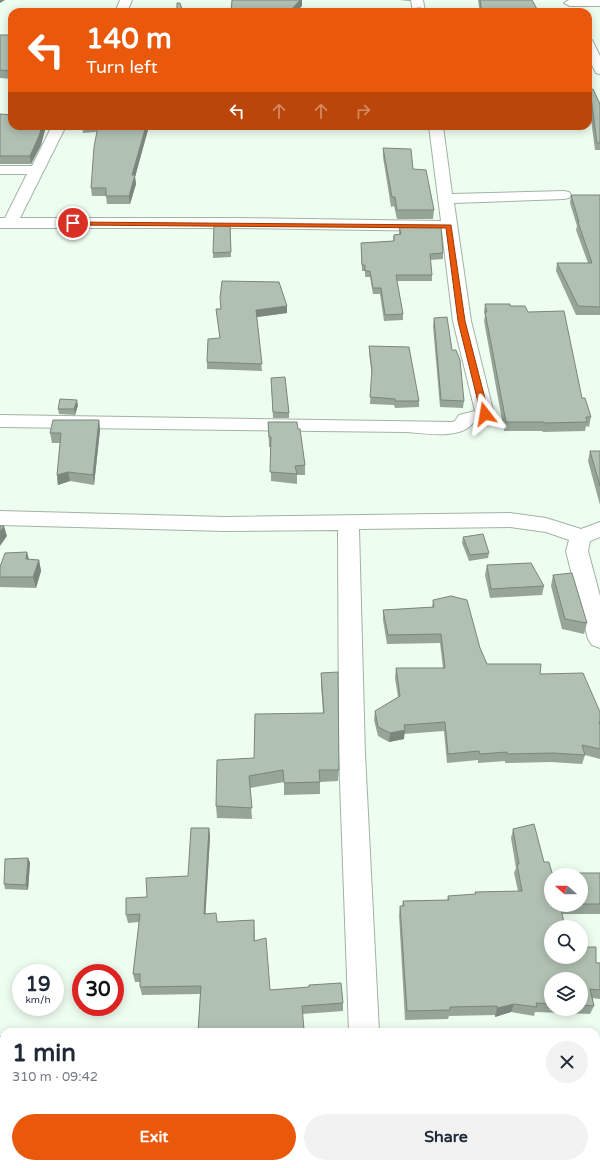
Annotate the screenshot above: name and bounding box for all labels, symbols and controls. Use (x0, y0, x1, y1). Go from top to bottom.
text: 140 m (86, 22, 172, 56)
icon: left (20, 24, 72, 76)
text: Turn left (86, 56, 158, 78)
icon: left (226, 100, 248, 122)
icon: ahead (268, 100, 290, 122)
icon: ahead (310, 100, 332, 122)
icon: right (352, 100, 374, 122)
pin (56, 206, 90, 240)
icon: arrive (62, 212, 84, 234)
position arrow (464, 393, 506, 435)
north arrow (544, 868, 588, 912)
map controls (544, 868, 588, 1016)
button: search (544, 920, 588, 964)
speed limit sign: 30 (72, 964, 124, 1016)
button: layers (544, 972, 588, 1016)
text: 19 (25, 973, 51, 997)
text: km/h (25, 994, 51, 1006)
text: 1 min (12, 1039, 76, 1068)
button: close (546, 1041, 588, 1083)
text: 310 m · 09:42 (12, 1069, 98, 1085)
button: Exit (12, 1114, 296, 1160)
button: Share (304, 1114, 588, 1160)

